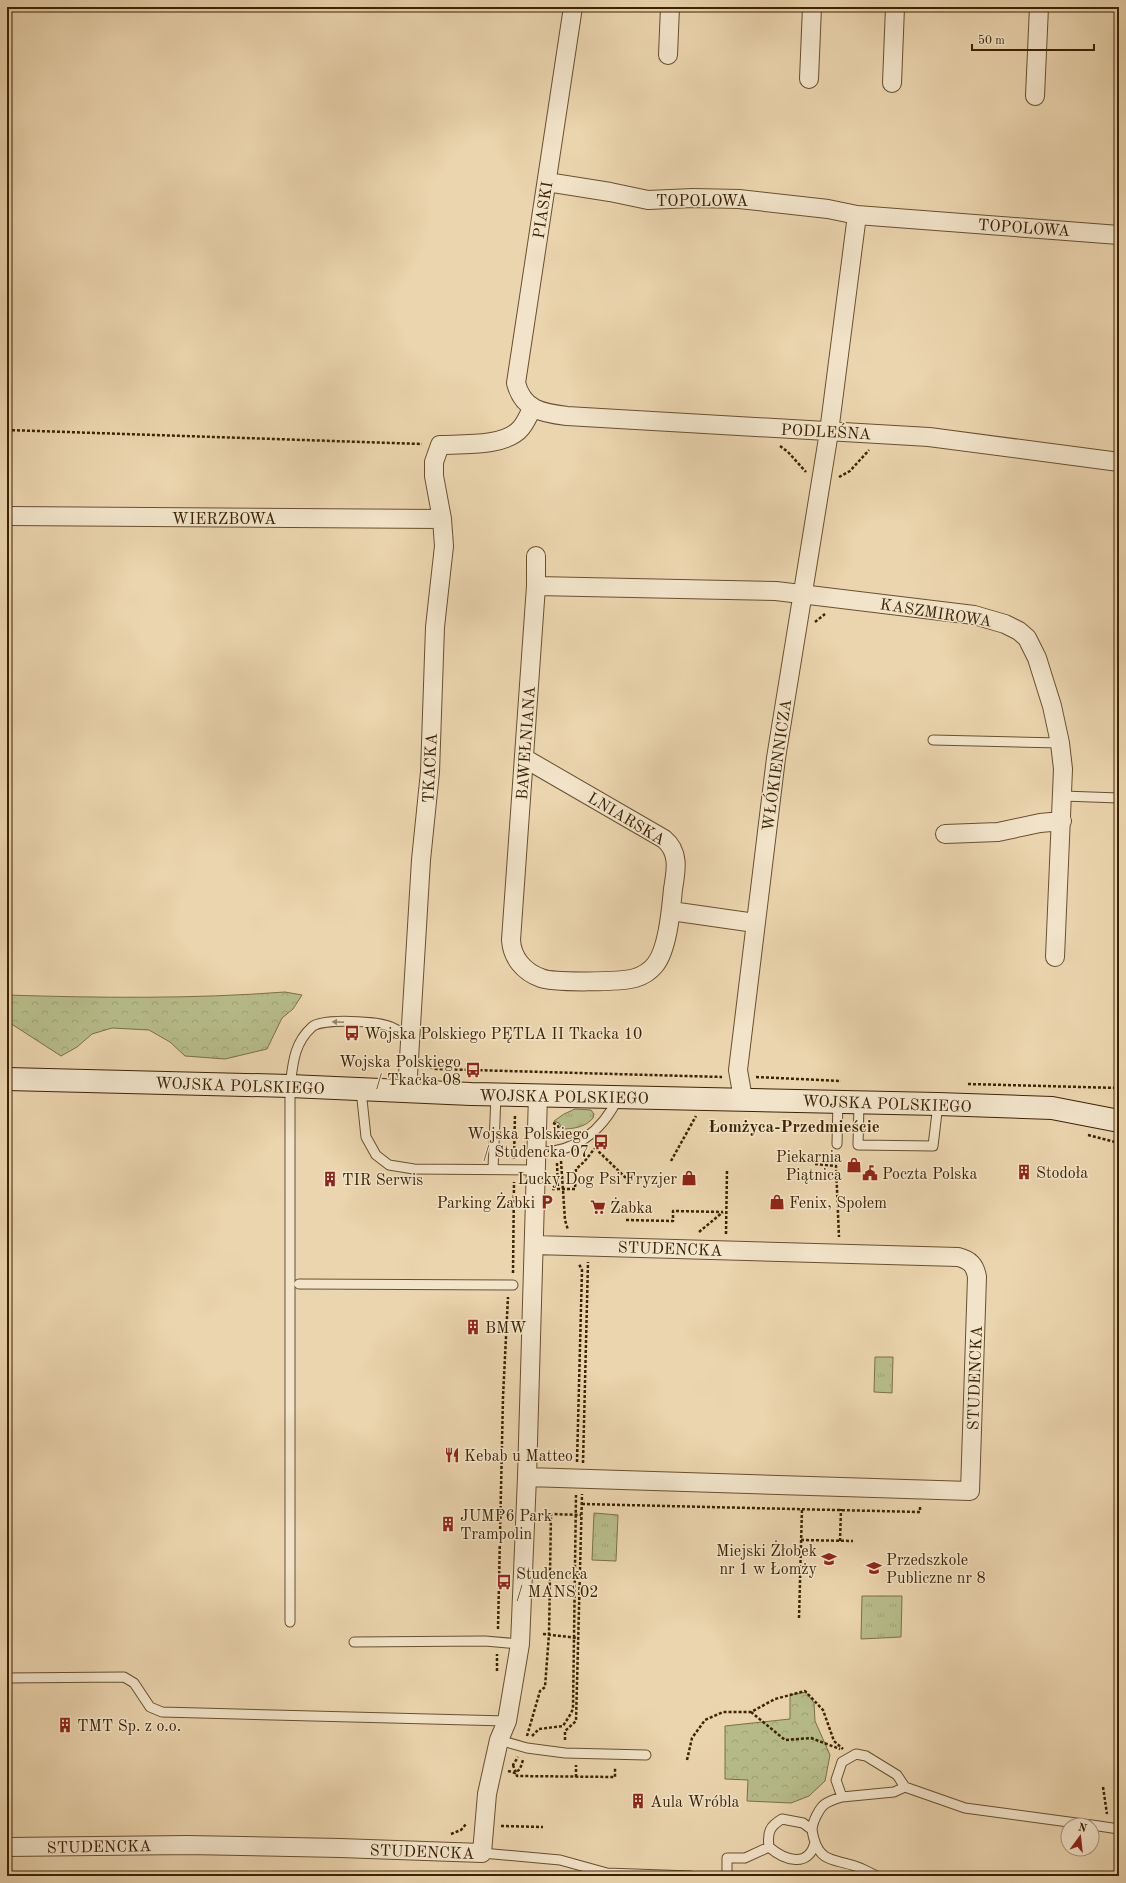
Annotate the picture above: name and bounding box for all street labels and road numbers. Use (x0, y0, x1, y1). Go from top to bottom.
street label: PIASKI (532, 181, 556, 240)
street label: TOPOLOWA (656, 194, 748, 210)
street label: TOPOLOWA (977, 218, 1070, 240)
street label: PODLEŚNA (780, 418, 872, 443)
street label: WIERZBOWA (172, 512, 276, 528)
street label: KASZMIROWA (879, 597, 993, 631)
street label: BAWEŁNIANA (515, 686, 539, 801)
street label: WŁÓKIENNICZA (756, 698, 795, 832)
street label: TKACKA (421, 733, 441, 803)
street label: LNIARSKA (584, 790, 667, 849)
street label: WOJSKA POLSKIEGO (155, 1076, 325, 1098)
street label: WOJSKA POLSKIEGO (479, 1089, 649, 1107)
street label: WOJSKA POLSKIEGO (802, 1094, 972, 1116)
street label: STUDENCKA (617, 1240, 723, 1260)
street label: STUDENCKA (966, 1325, 986, 1431)
street label: STUDENCKA (47, 1839, 152, 1857)
street label: STUDENCKA (369, 1843, 475, 1863)

